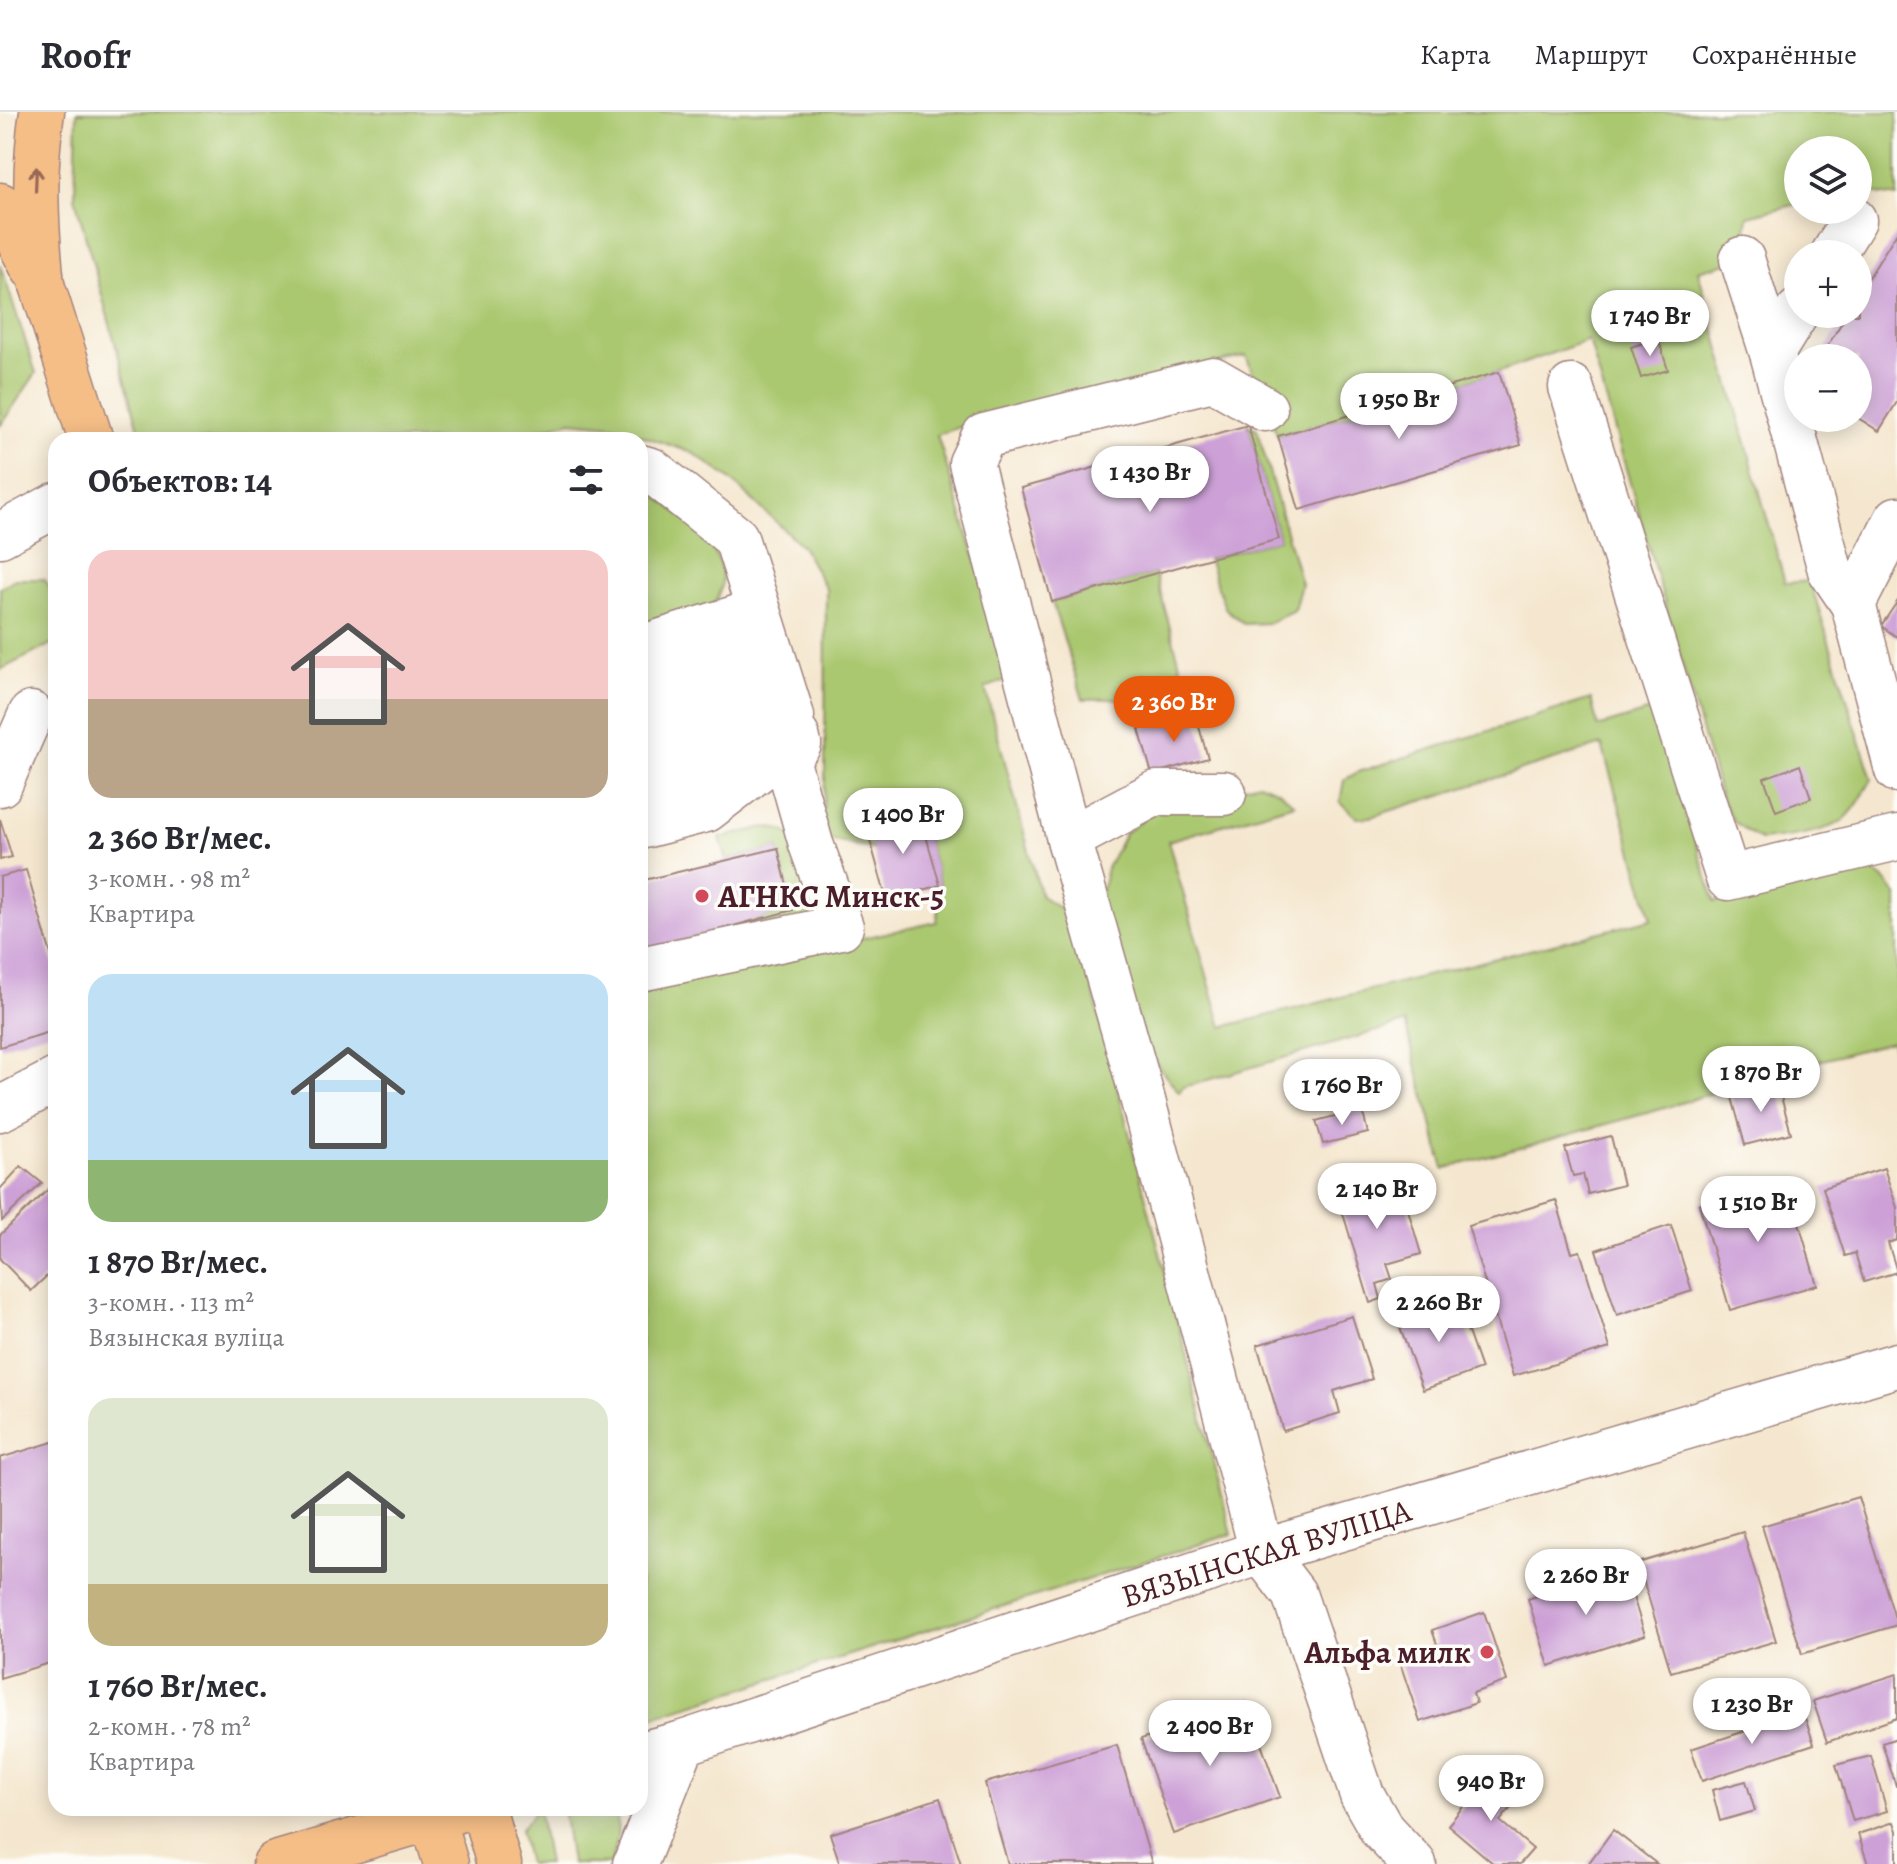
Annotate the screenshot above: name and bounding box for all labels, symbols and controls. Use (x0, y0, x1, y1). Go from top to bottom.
text: Roofr (40, 29, 131, 81)
text: Карта (1420, 36, 1491, 74)
text: Маршрут (1535, 36, 1648, 74)
text: Сохранённые (1692, 36, 1857, 74)
map controls (1784, 136, 1872, 432)
button: layers (1784, 136, 1872, 224)
one-way arrow (29, 166, 44, 193)
button: + (1784, 240, 1872, 328)
pin: 1 740 Br (1567, 290, 1733, 358)
text: 1 740 Br (1609, 298, 1691, 333)
button: − (1784, 344, 1872, 432)
pin: 1 950 Br (1316, 373, 1482, 441)
text: 1 950 Br (1358, 381, 1440, 416)
pin: 1 430 Br (1067, 446, 1233, 514)
text: 1 430 Br (1109, 454, 1191, 489)
text: Объектов: 14 (88, 457, 272, 504)
icon: filters (564, 458, 608, 502)
icon: home (276, 602, 420, 746)
pin: 2 360 Br (1091, 676, 1257, 744)
text: 2 360 Br (1132, 684, 1216, 719)
pin: 1 400 Br (820, 788, 986, 856)
text: 1 400 Br (861, 796, 945, 831)
text: 2 360 Br/мес. (88, 814, 272, 861)
text: 3-комн. · 98 m² (88, 861, 250, 896)
place label: АГНКС Минск-5 (717, 874, 944, 918)
marker: АГНКС Минск-5 (693, 887, 711, 905)
text: Квартира (88, 896, 195, 931)
icon: home (276, 1026, 420, 1170)
pin: 1 870 Br (1678, 1046, 1844, 1114)
text: 1 870 Br (1720, 1054, 1802, 1089)
pin: 1 760 Br (1259, 1059, 1425, 1127)
text: 1 760 Br (1301, 1067, 1383, 1102)
pin: 2 140 Br (1294, 1163, 1460, 1231)
text: 2 140 Br (1335, 1171, 1419, 1206)
pin: 1 510 Br (1675, 1176, 1841, 1244)
text: 1 510 Br (1719, 1184, 1797, 1219)
text: 1 870 Br/мес. (88, 1238, 268, 1285)
pin: 2 260 Br (1356, 1276, 1522, 1344)
text: 2 260 Br (1396, 1284, 1482, 1319)
text: 3-комн. · 113 m² (88, 1285, 254, 1320)
text: Вязынская вуліца (88, 1320, 284, 1355)
icon: home (276, 1450, 420, 1594)
street label: ВЯЗЫНСКАЯ ВУЛІЦА (1116, 1488, 1418, 1618)
pin: 2 260 Br (1503, 1549, 1669, 1617)
text: 2 260 Br (1543, 1557, 1629, 1592)
place label: Альфа милк (1303, 1630, 1471, 1674)
marker: Альфа милк (1478, 1643, 1496, 1661)
text: 1 760 Br/мес. (88, 1662, 268, 1709)
pin: 1 230 Br (1669, 1678, 1835, 1746)
text: 1 230 Br (1711, 1686, 1793, 1721)
pin: 2 400 Br (1127, 1700, 1293, 1768)
text: 2 400 Br (1167, 1708, 1253, 1743)
text: 2-комн. · 78 m² (88, 1709, 251, 1744)
text: Квартира (88, 1744, 195, 1779)
pin: 940 Br (1426, 1755, 1556, 1823)
text: 940 Br (1457, 1763, 1525, 1798)

